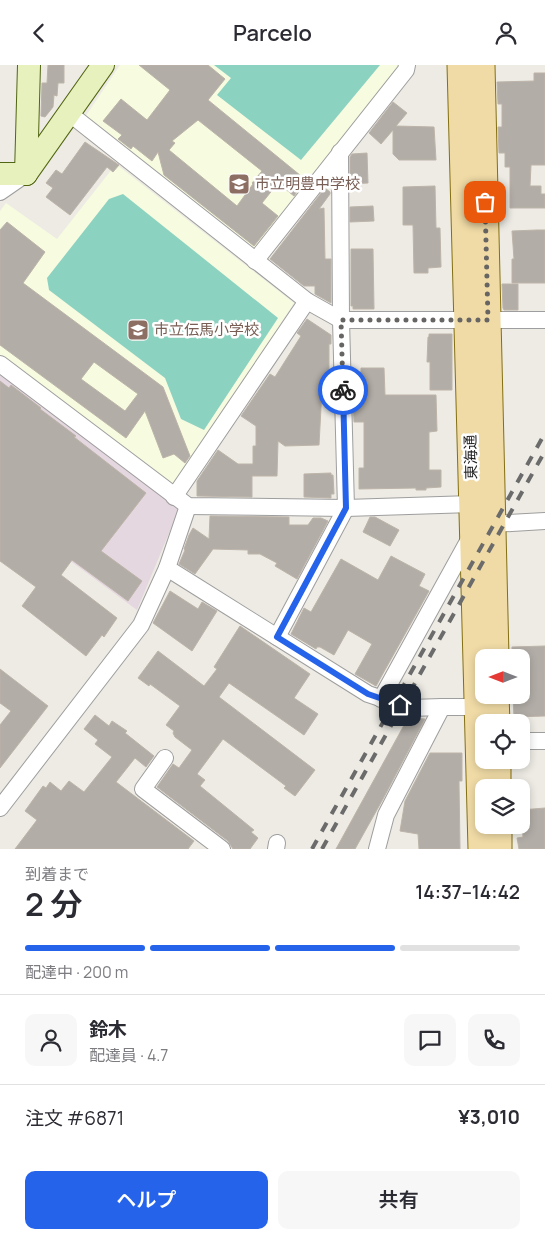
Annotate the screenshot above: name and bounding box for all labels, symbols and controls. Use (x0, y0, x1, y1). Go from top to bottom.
text: Parcelo (233, 18, 312, 48)
icon: back (25, 19, 53, 47)
icon: person (492, 19, 520, 47)
school or university icon: 市立明豊中学校 (227, 172, 251, 196)
place label: 市立明豊中学校 (255, 173, 360, 194)
pin (464, 181, 506, 223)
icon: bag (471, 188, 499, 216)
school or university icon: 市立伝馬小学校 (126, 318, 150, 342)
place label: 市立伝馬小学校 (154, 319, 259, 340)
courier (318, 365, 368, 415)
icon: bike (329, 376, 357, 404)
street label: 東海通 (460, 434, 481, 480)
north arrow (475, 649, 530, 704)
map controls (475, 649, 530, 834)
pin (379, 684, 421, 726)
icon: home (386, 691, 414, 719)
button: locate (475, 714, 530, 769)
button: layers (475, 779, 530, 834)
text: 到着まで (25, 863, 89, 885)
text: 14:37–14:42 (415, 879, 520, 905)
text: 2 分 (25, 882, 82, 926)
text: 配達中 · 200 m (25, 961, 128, 983)
button: person (25, 1014, 77, 1066)
button: chat (404, 1014, 456, 1066)
button: phone (468, 1014, 520, 1066)
text: 鈴木 (89, 1016, 127, 1042)
text: 配達員 · 4.7 (89, 1044, 168, 1066)
text: ¥3,010 (458, 1104, 520, 1130)
text: 注文 #6871 (25, 1105, 124, 1131)
button: ヘルプ (25, 1171, 268, 1229)
button: 共有 (278, 1171, 520, 1229)

